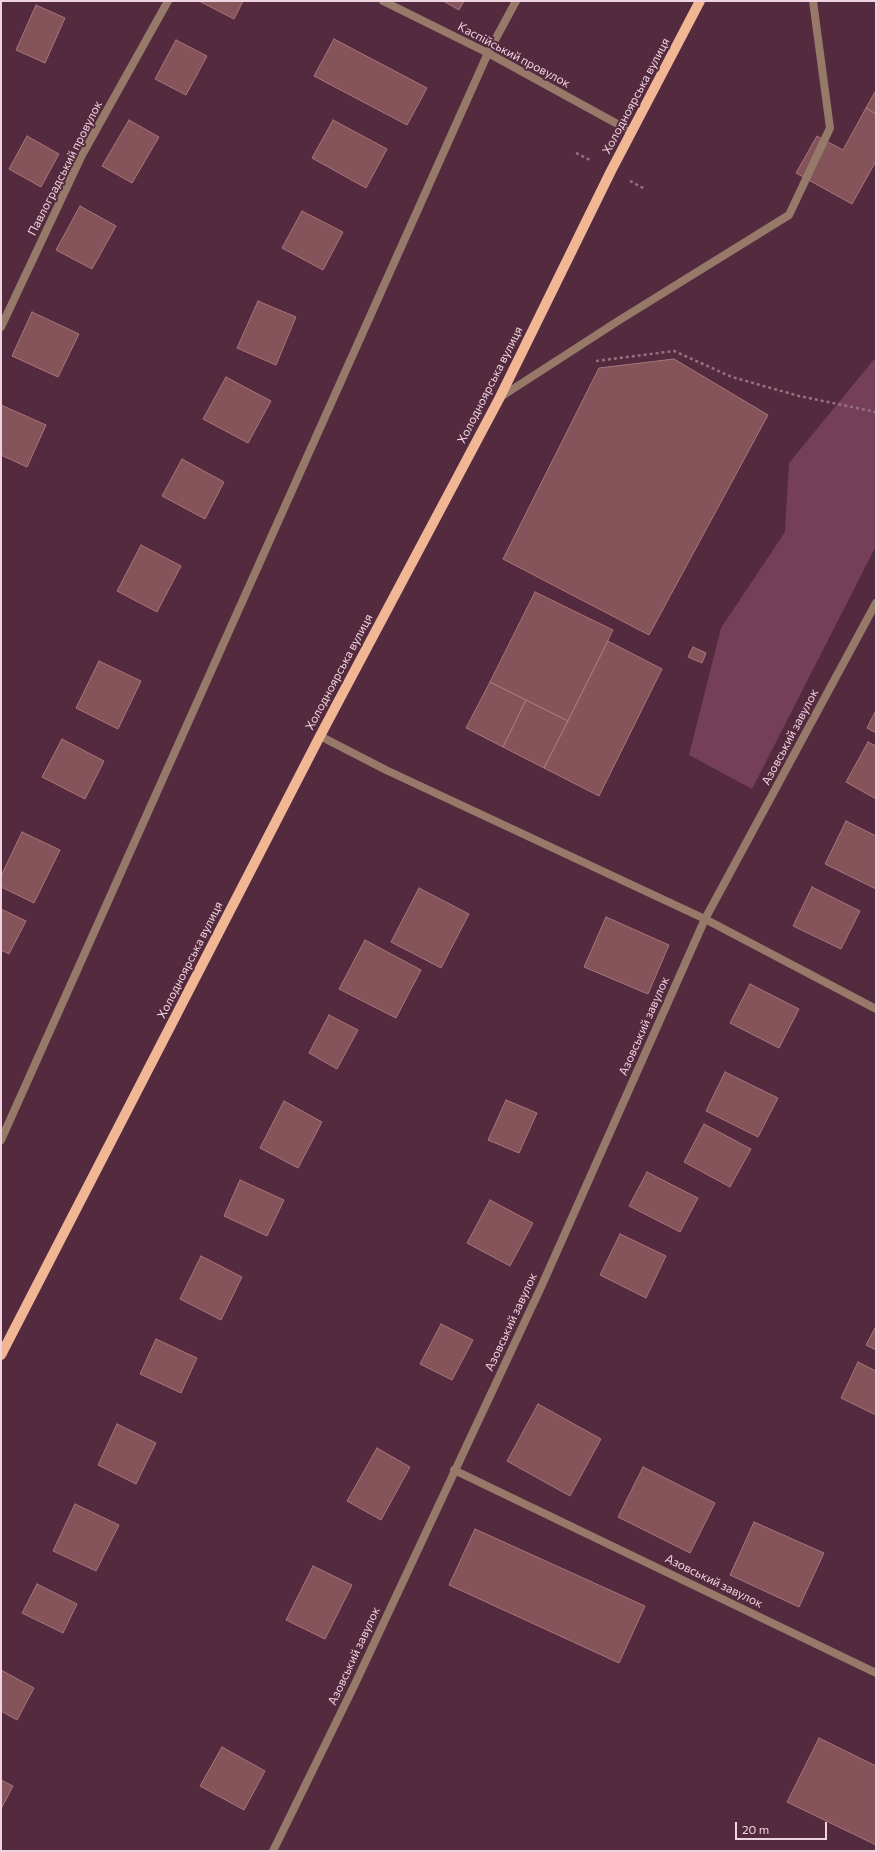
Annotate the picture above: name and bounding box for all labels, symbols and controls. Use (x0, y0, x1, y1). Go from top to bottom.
street label: Каспійський провулок (455, 19, 573, 91)
street label: Холодноярська вулиця (599, 35, 673, 157)
street label: Павлоградський провулок (25, 98, 105, 238)
street label: Холодноярська вулиця (454, 324, 526, 446)
street label: Холодноярська вулиця (302, 611, 376, 733)
street label: Азовський завулок (759, 686, 821, 788)
street label: Холодноярська вулиця (154, 899, 226, 1021)
street label: Азовський завулок (616, 974, 672, 1078)
street label: Азовський завулок (482, 1271, 540, 1373)
street label: Азовський завулок (663, 1551, 765, 1611)
street label: Азовський завулок (325, 1605, 383, 1707)
scale bar (737, 1814, 829, 1840)
text: 20 m (742, 1822, 769, 1836)

